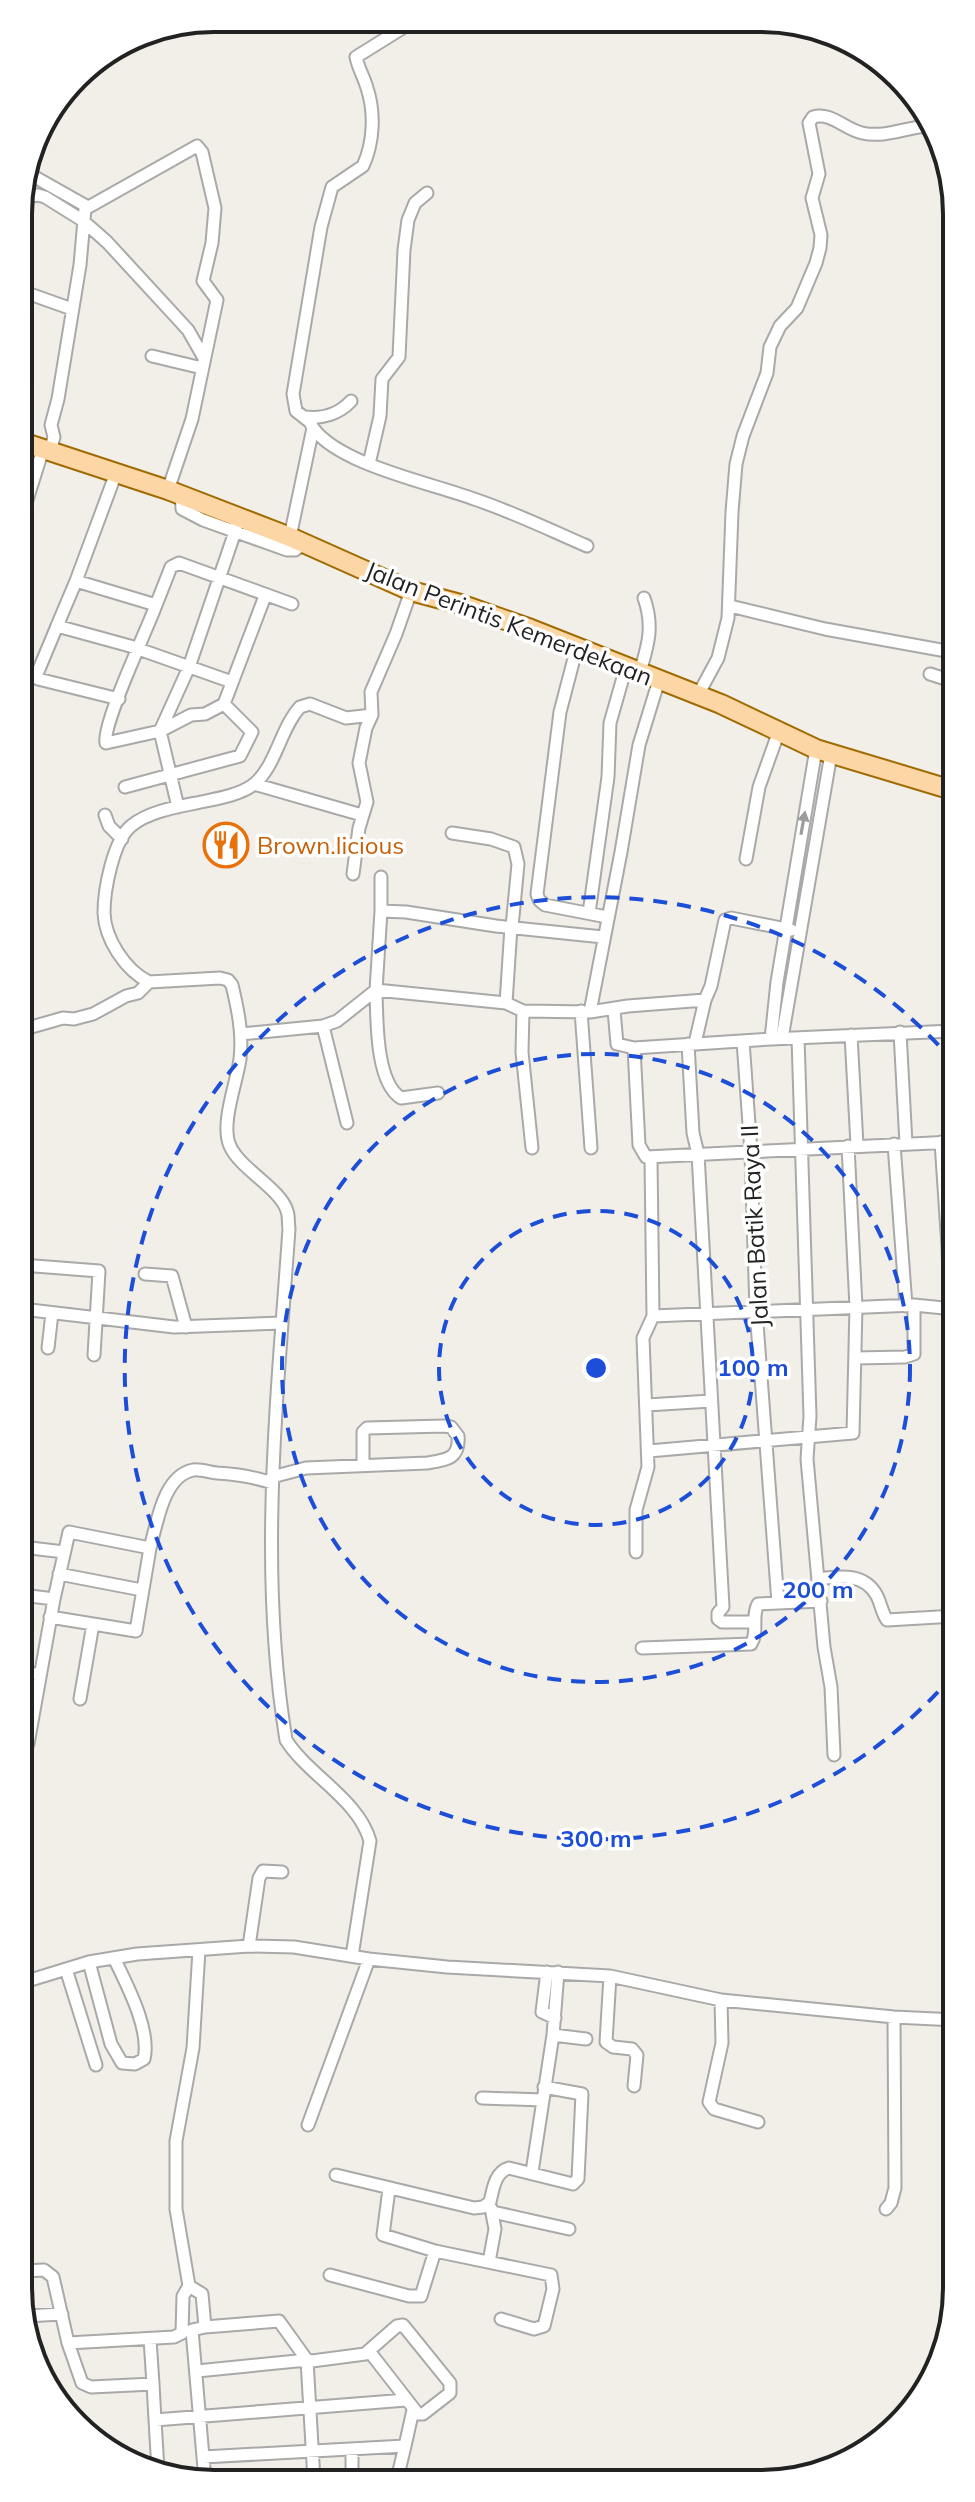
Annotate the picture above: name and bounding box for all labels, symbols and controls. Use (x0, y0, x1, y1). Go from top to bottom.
street label: Jalan Perintis Kemerdekaan (361, 554, 657, 692)
one-way arrow (797, 810, 810, 835)
restaurant icon: Brown.licious (202, 821, 250, 869)
place label: Brown.licious (257, 830, 404, 860)
street label: Jalan Batik Raya II (734, 1124, 774, 1328)
text: 100 m (717, 1352, 789, 1382)
centre of rings (582, 1354, 610, 1382)
text: 200 m (782, 1574, 854, 1604)
text: 300 m (560, 1823, 632, 1853)

